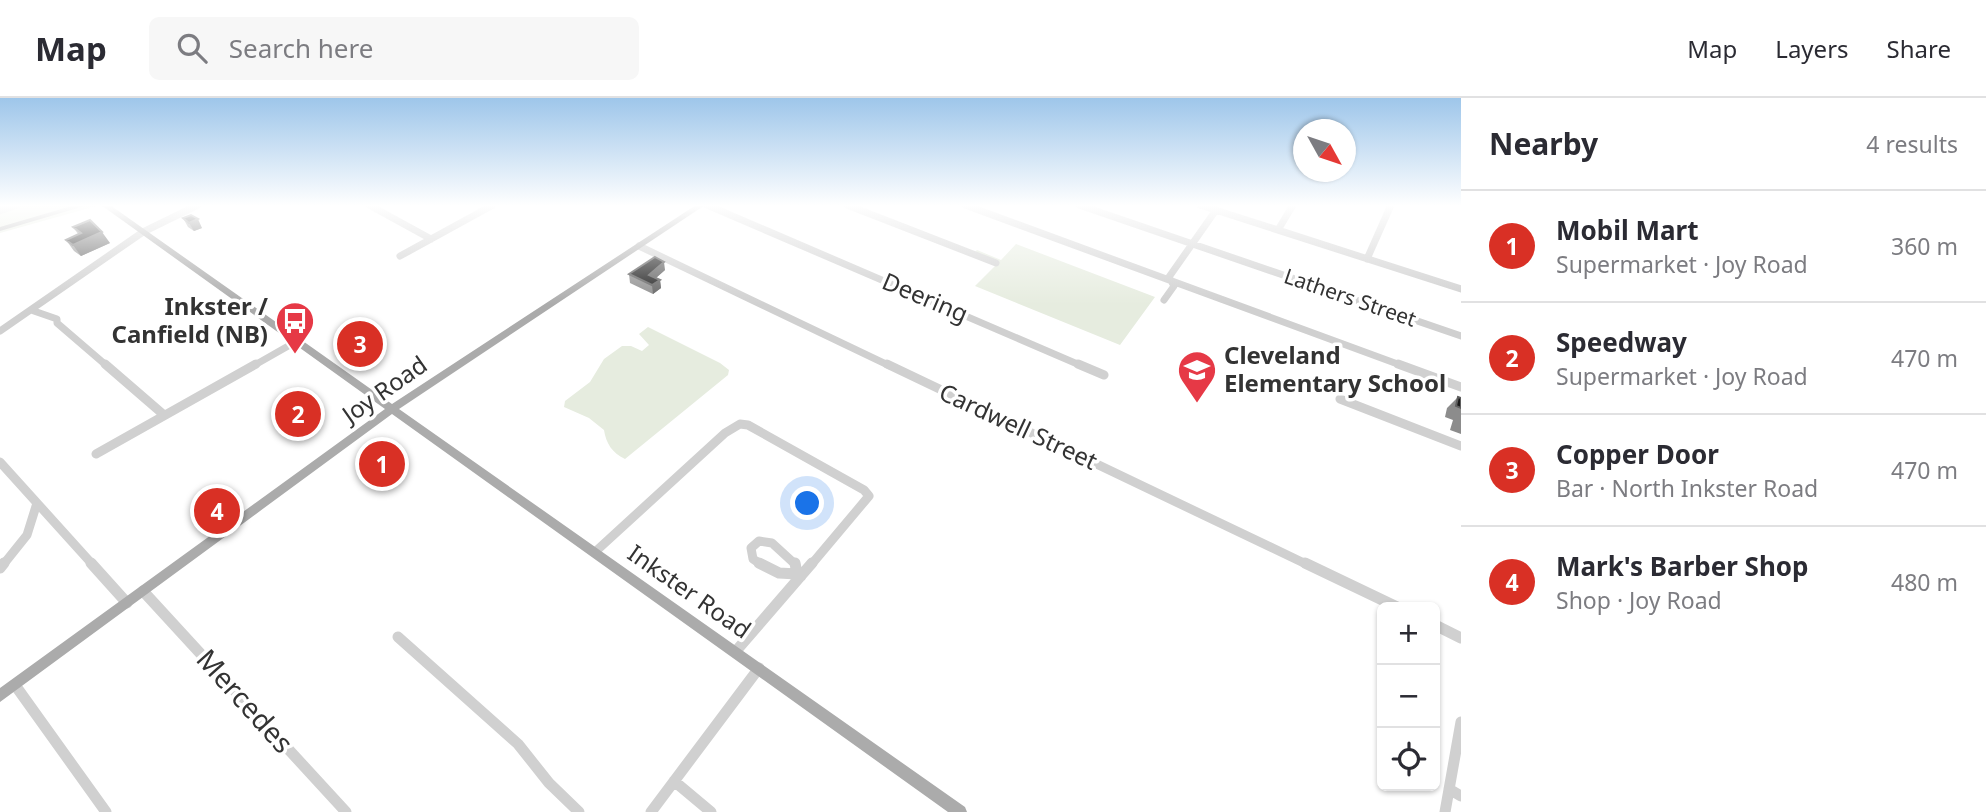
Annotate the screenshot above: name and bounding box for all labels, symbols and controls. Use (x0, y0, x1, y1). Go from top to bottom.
search box (149, 17, 639, 80)
text: Map (35, 26, 107, 71)
icon: search (173, 29, 211, 67)
text: Search here (229, 30, 373, 66)
text: Map (1687, 32, 1737, 65)
text: Layers (1775, 32, 1849, 65)
text: Share (1887, 32, 1951, 65)
north arrow (1293, 119, 1356, 182)
text: Nearby (1489, 123, 1598, 164)
text: 4 results (1866, 128, 1958, 160)
text: Mobil Mart (1556, 212, 1698, 248)
text: 1 (1505, 230, 1519, 262)
text: 360 m (1891, 230, 1958, 262)
text: Supermarket · Joy Road (1556, 248, 1808, 280)
street label: Lathers Street (1281, 261, 1421, 333)
street label: Deering (878, 264, 974, 329)
place label: Inkster / Canfield (NB) (112, 289, 268, 350)
bus stop icon: Inkster / Canfield (NB) (274, 300, 316, 355)
pin: 3 (337, 318, 383, 370)
text: Speedway (1556, 324, 1687, 360)
place label: Cleveland Elementary School (1224, 338, 1446, 399)
text: 2 (1505, 342, 1519, 374)
text: 470 m (1891, 342, 1958, 374)
street label: Joy Road (333, 348, 433, 431)
school or university icon: Cleveland Elementary School (1176, 349, 1218, 404)
text: Supermarket · Joy Road (1556, 360, 1808, 392)
street label: Cardwell Street (934, 375, 1103, 477)
pin: 2 (275, 388, 321, 440)
text: Copper Door (1556, 436, 1719, 472)
pin: 1 (359, 438, 405, 490)
text: 3 (1505, 454, 1519, 486)
text: 470 m (1891, 454, 1958, 486)
text: Bar · North Inkster Road (1556, 472, 1818, 504)
pin: 4 (194, 485, 240, 537)
your location (790, 486, 824, 520)
street label: Inkster Road (622, 536, 758, 645)
text: Mark's Barber Shop (1556, 548, 1809, 584)
text: 4 (1505, 566, 1519, 598)
text: 480 m (1891, 566, 1958, 598)
text: Shop · Joy Road (1556, 584, 1722, 616)
map controls (1377, 602, 1440, 791)
button: + (1377, 602, 1440, 665)
street label: Mercedes (189, 640, 303, 761)
button: − (1377, 665, 1440, 728)
button: locate (1377, 728, 1440, 791)

